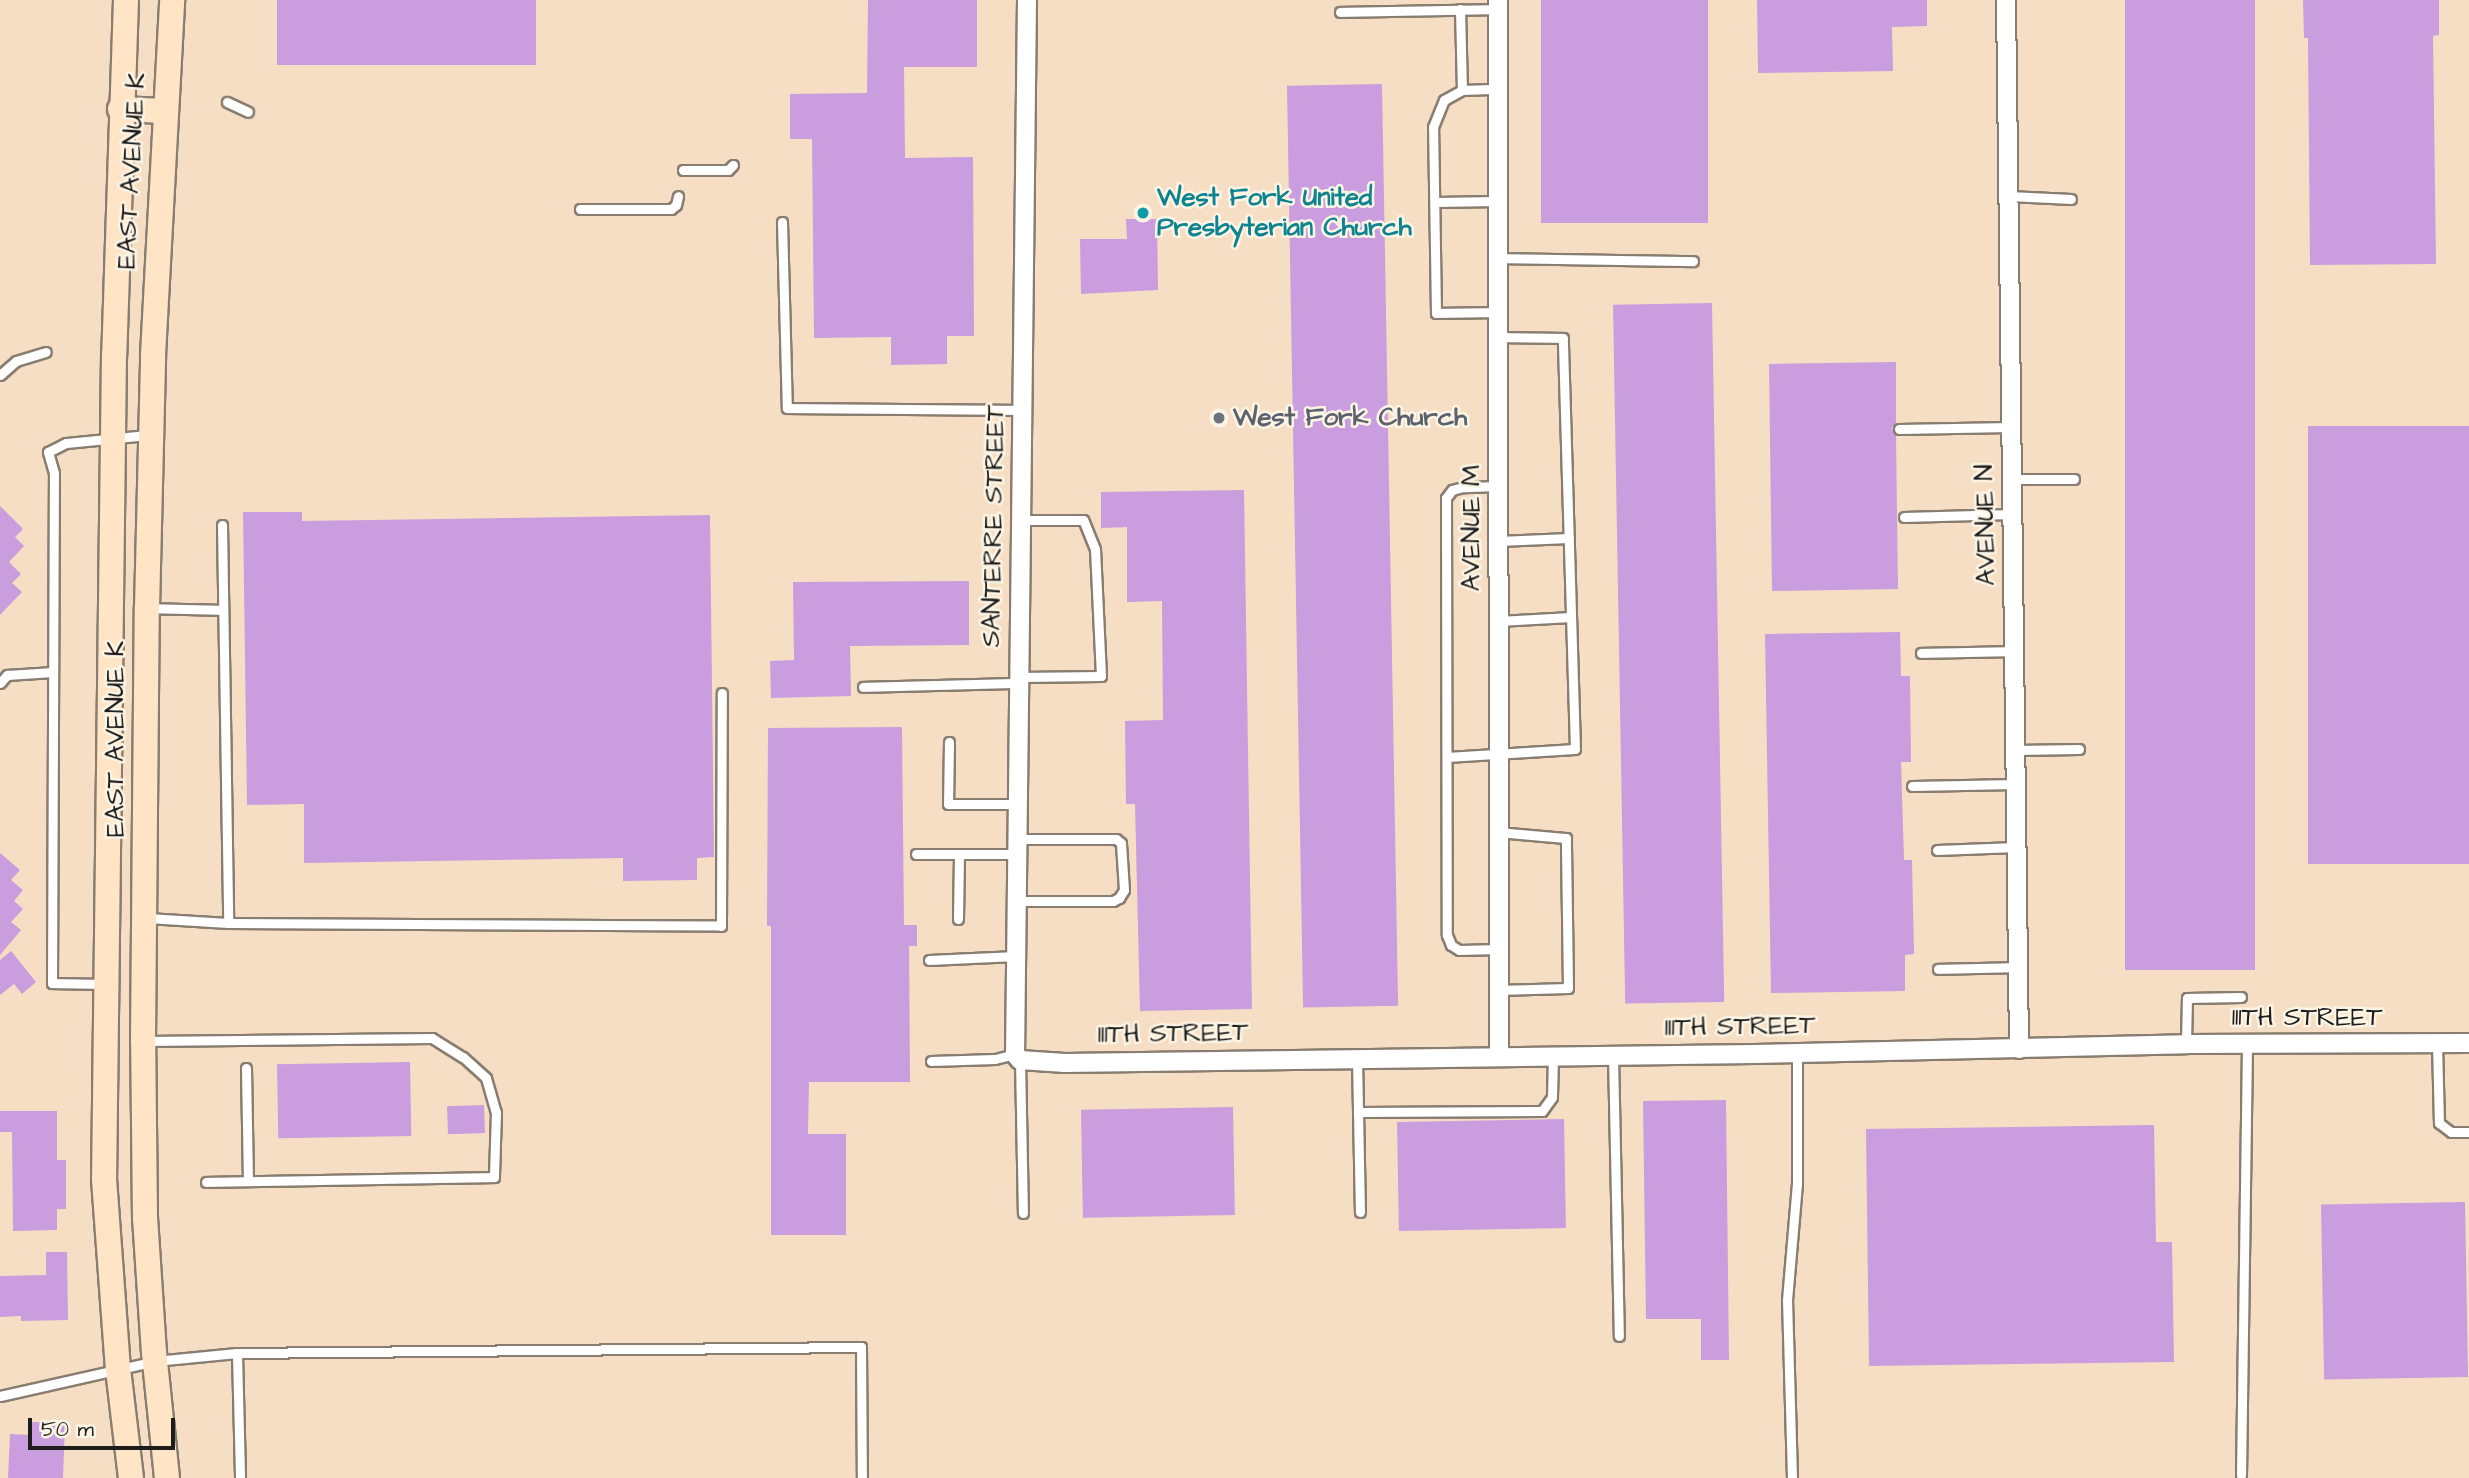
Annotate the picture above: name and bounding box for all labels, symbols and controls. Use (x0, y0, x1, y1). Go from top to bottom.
street label: EAST AVENUE K (111, 72, 153, 270)
place label: West Fork United Presbyterian Church (1157, 182, 1412, 244)
marker: West Fork United Presbyterian Church (1135, 205, 1151, 221)
place label: West Fork Church (1233, 402, 1467, 434)
street label: SANTERRE STREET (976, 404, 1012, 648)
marker: West Fork Church (1211, 410, 1227, 426)
street label: AVENUE N (1969, 464, 2003, 586)
street label: AVENUE M (1456, 465, 1488, 591)
street label: EAST AVENUE K (100, 641, 132, 837)
street label: 111TH STREET (2232, 1002, 2382, 1034)
street label: 111TH STREET (1664, 1010, 1816, 1044)
street label: 111TH STREET (1097, 1017, 1249, 1051)
scale bar (32, 1404, 178, 1448)
text: 50 m (41, 1415, 94, 1444)

